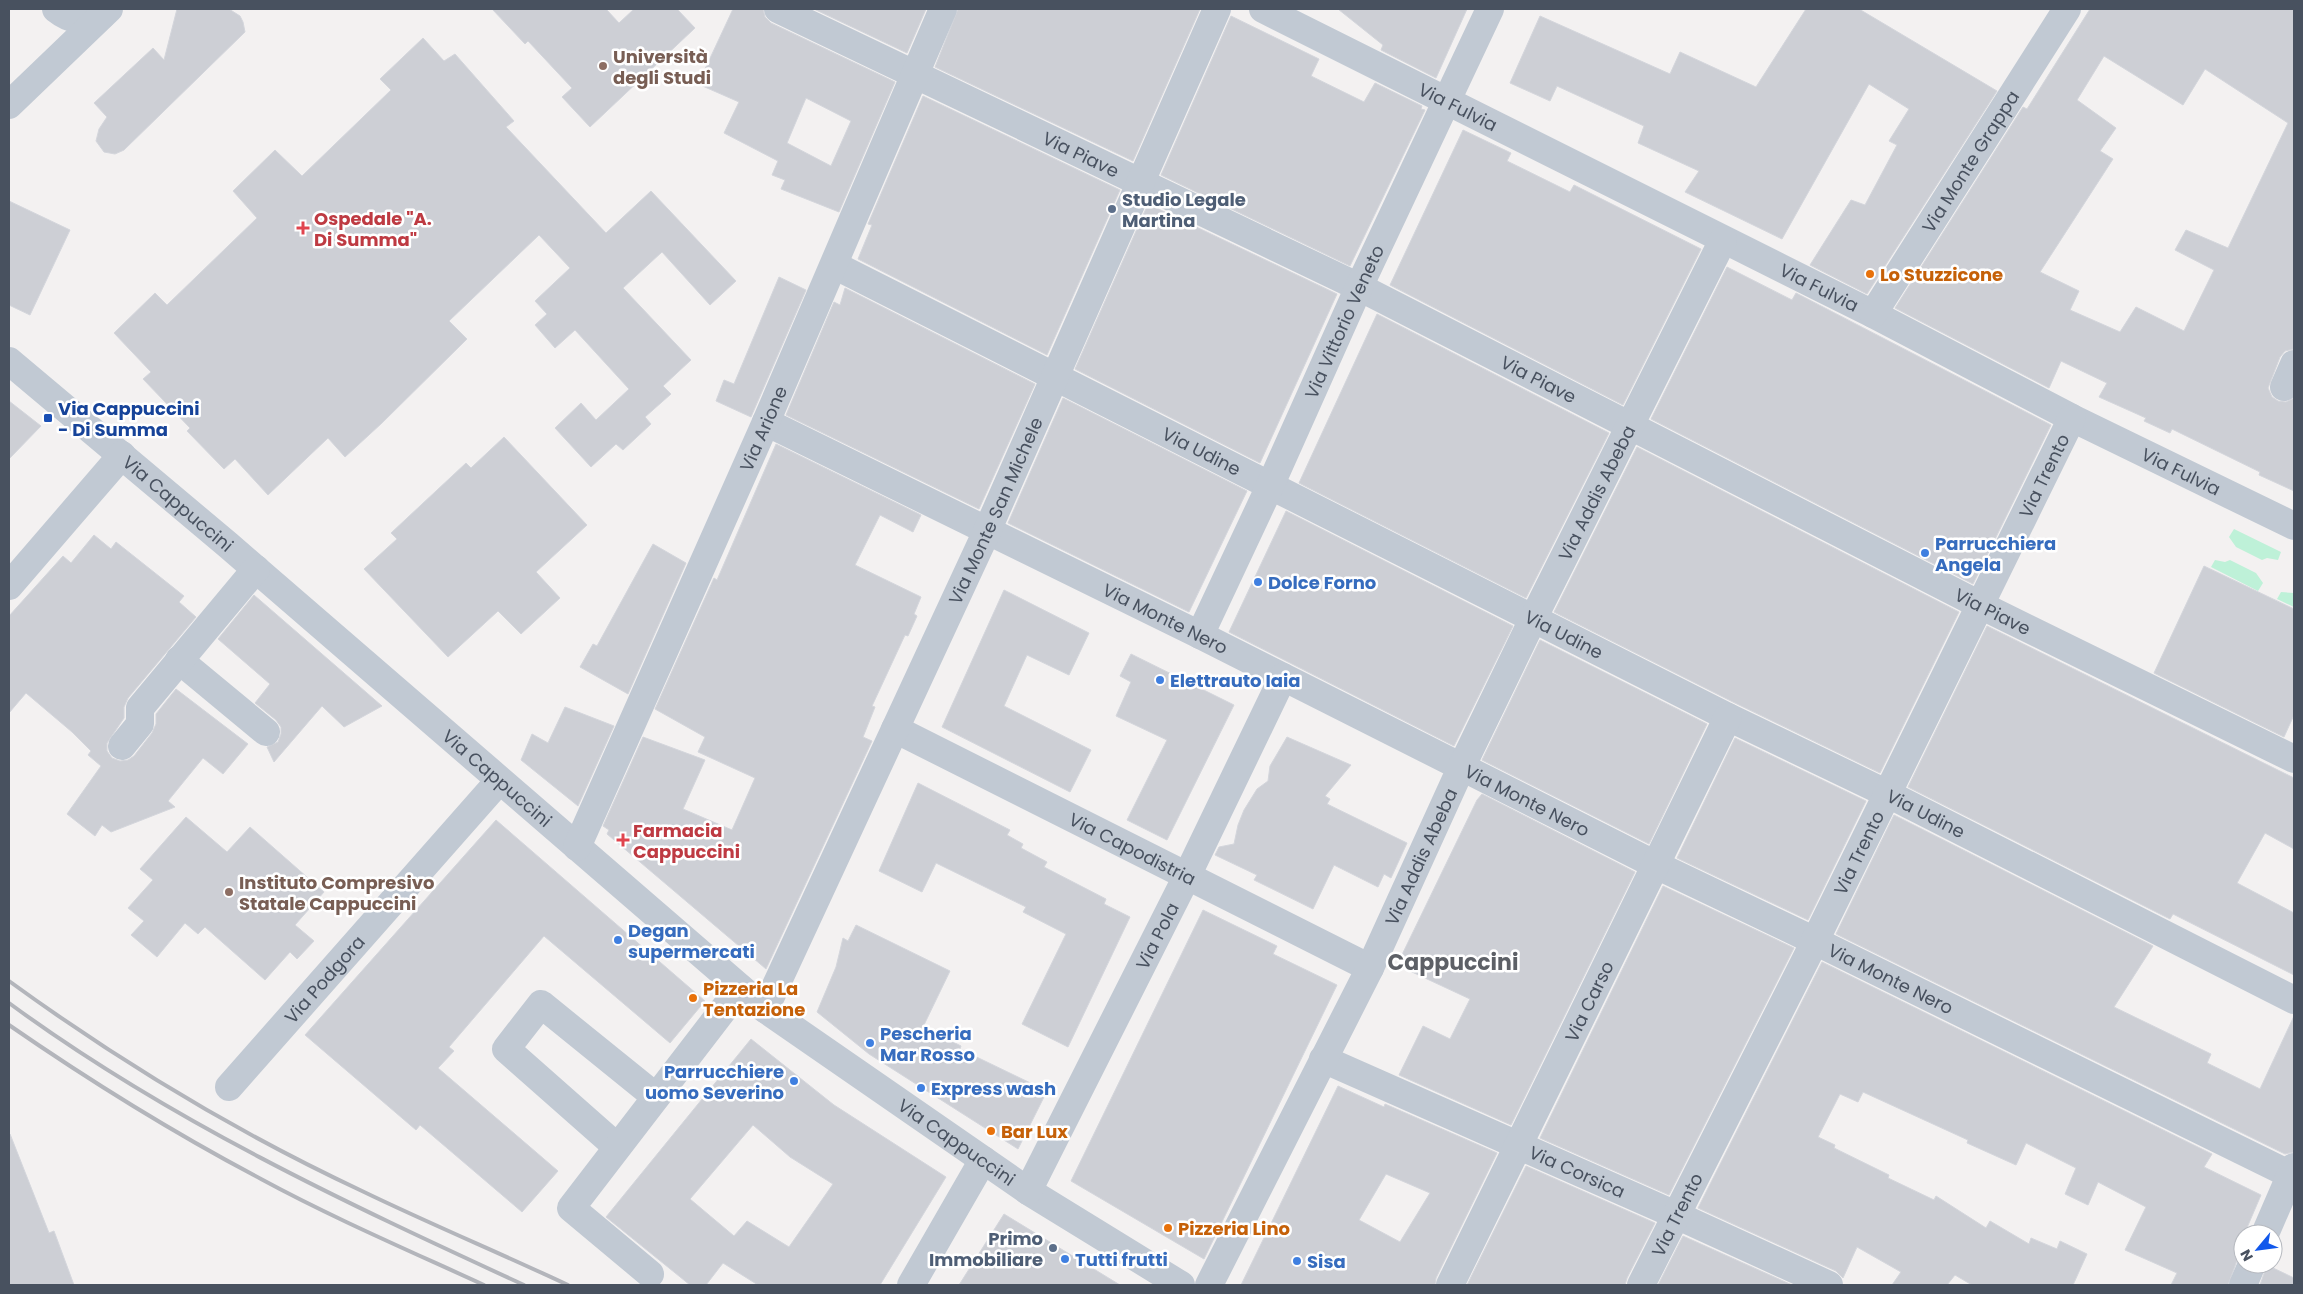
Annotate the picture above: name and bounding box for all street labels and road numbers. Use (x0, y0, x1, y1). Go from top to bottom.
street label: Via Fulvia (1414, 76, 1502, 137)
street label: Via Monte Grappa (1916, 85, 2025, 237)
street label: Via Piave (1039, 125, 1123, 183)
street label: Via Vittorio Veneto (1298, 240, 1390, 402)
street label: Via Fulvia (1776, 257, 1863, 317)
street label: Via Piave (1497, 349, 1581, 409)
street label: Via Arione (733, 382, 793, 475)
street label: Via Monte San Michele (942, 413, 1048, 608)
street label: Via Udine (1158, 421, 1245, 481)
street label: Via Addis Abeba (1552, 421, 1641, 565)
street label: Via Trento (2012, 429, 2075, 522)
street label: Via Fulvia (2137, 441, 2225, 501)
street label: Via Cappuccini (117, 449, 239, 557)
street label: Via Monte Nero (1099, 577, 1232, 660)
street label: Via Piave (1951, 582, 2035, 641)
street label: Via Udine (1520, 604, 1608, 664)
street label: Via Cappuccini (437, 723, 558, 832)
street label: Via Monte Nero (1461, 758, 1594, 842)
street label: Via Udine (1882, 783, 1970, 844)
street label: Via Addis Abeba (1379, 784, 1463, 929)
street label: Via Capodistria (1065, 806, 1200, 891)
street label: Via Trento (1827, 806, 1890, 899)
street label: Via Pola (1129, 898, 1184, 974)
street label: Via Podgora (278, 929, 370, 1029)
street label: Via Monte Nero (1824, 937, 1958, 1020)
street label: Via Carso (1558, 956, 1619, 1046)
street label: Via Cappuccini (893, 1092, 1021, 1191)
street label: Via Corsica (1525, 1139, 1629, 1204)
street label: Via Trento (1645, 1168, 1708, 1261)

